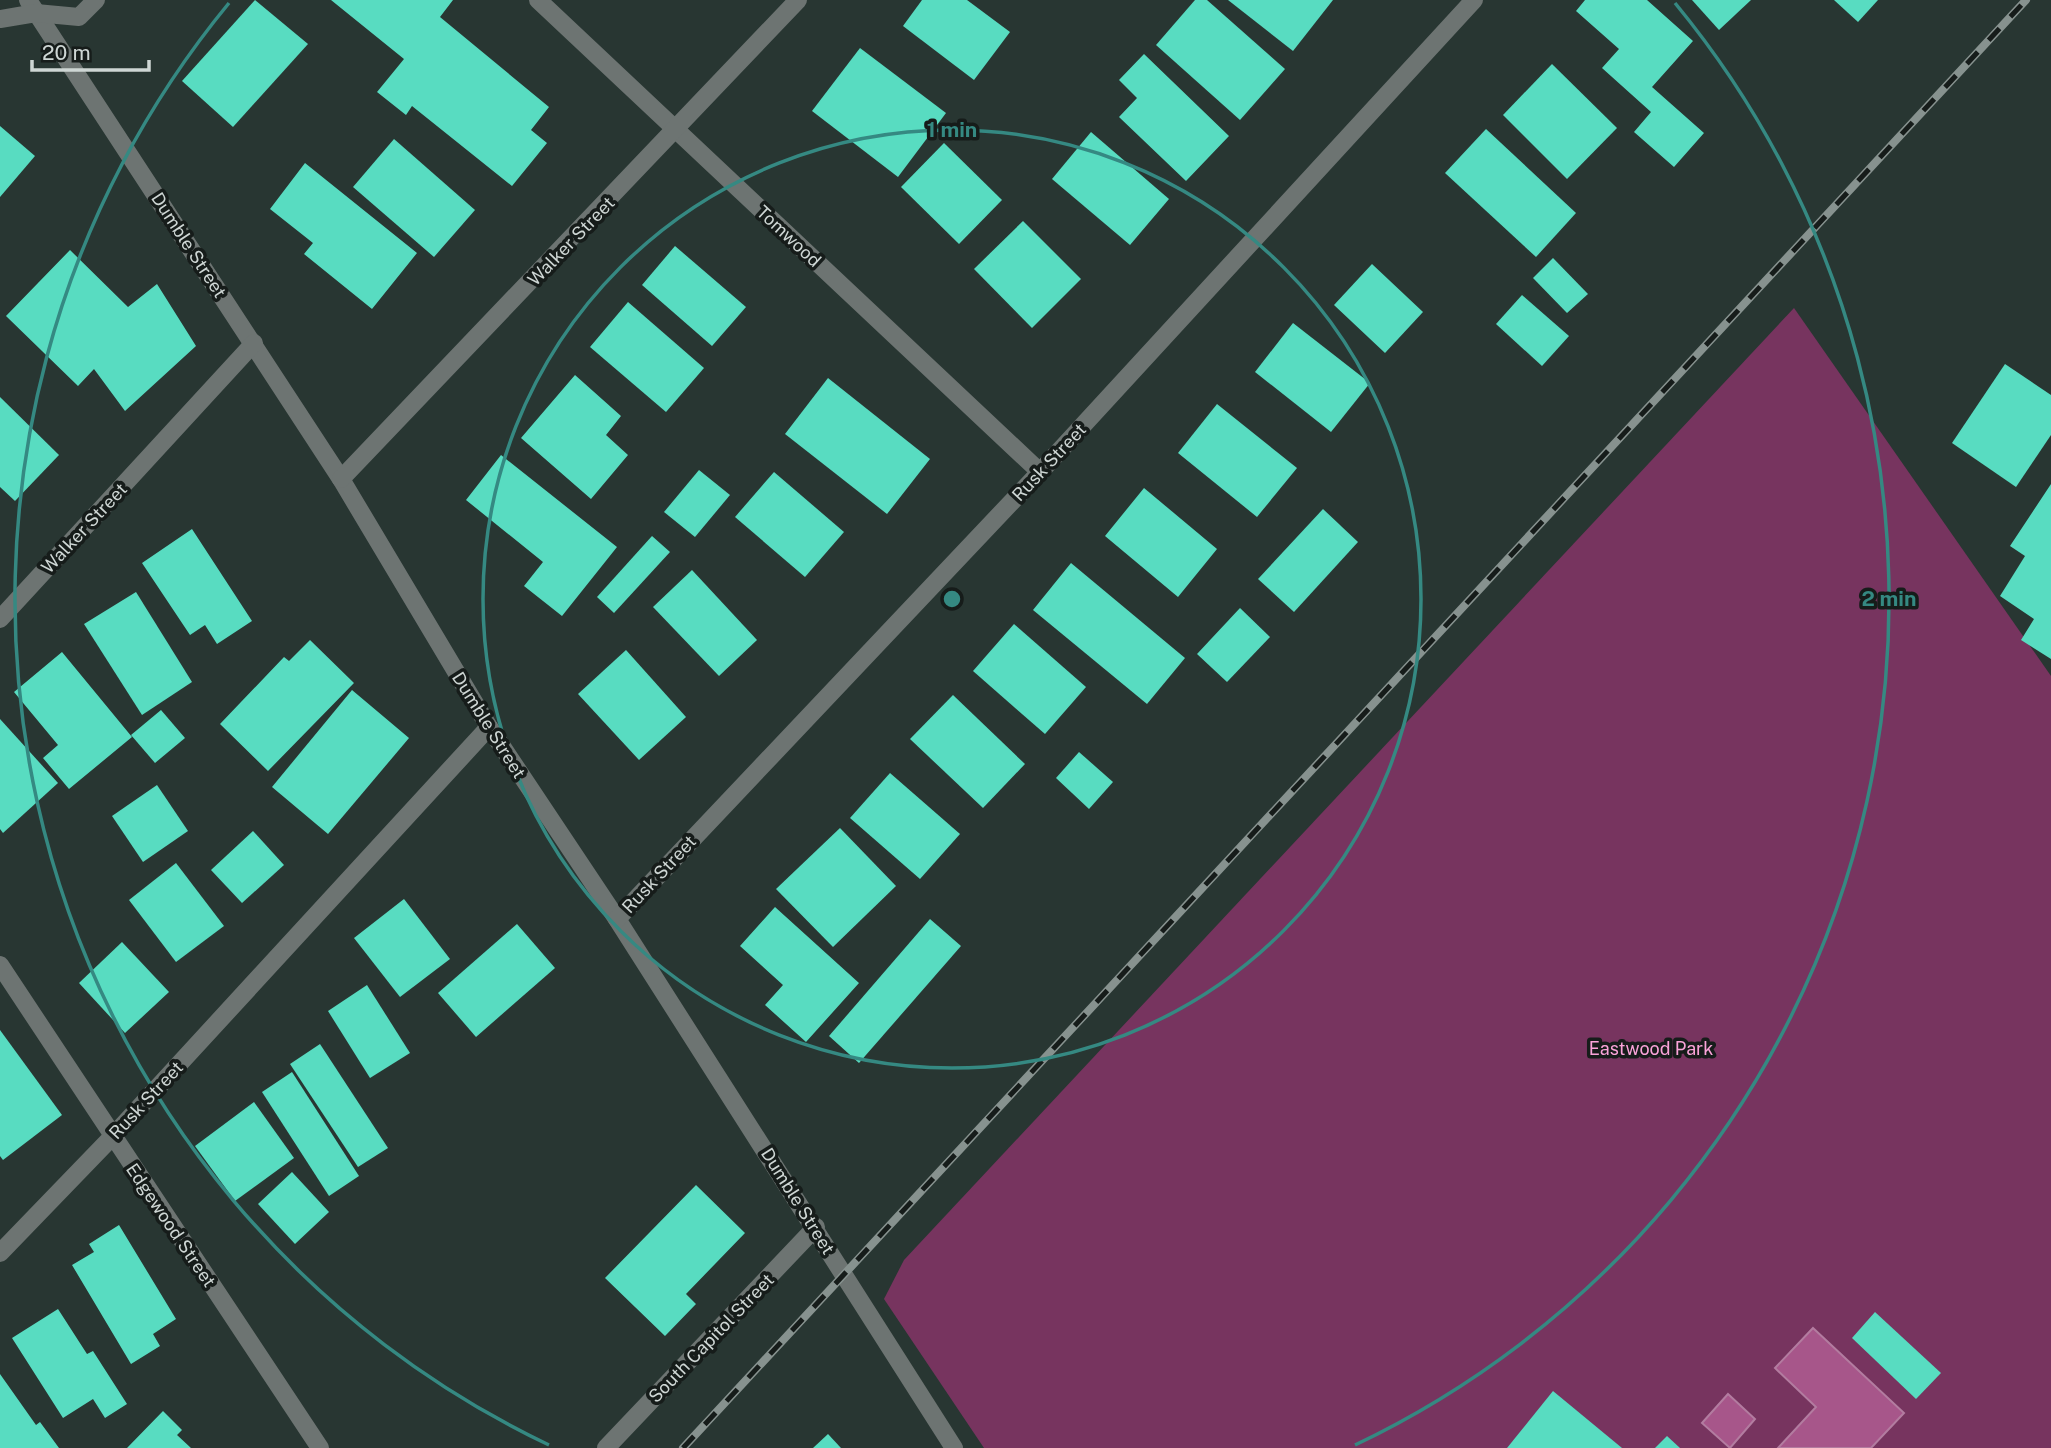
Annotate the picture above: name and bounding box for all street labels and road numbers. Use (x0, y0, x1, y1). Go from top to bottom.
street label: Dumble Street (147, 188, 231, 302)
street label: Walker Street (523, 192, 619, 290)
street label: Tomwood (753, 201, 825, 271)
street label: Rusk Street (1008, 419, 1090, 505)
street label: Walker Street (37, 479, 131, 577)
street label: Dumble Street (448, 668, 530, 782)
street label: Rusk Street (618, 831, 700, 917)
street label: Rusk Street (105, 1057, 187, 1143)
street label: Dumble Street (757, 1144, 839, 1258)
street label: Edgewood Street (122, 1159, 220, 1291)
street label: South Capitol Street (644, 1269, 778, 1407)

